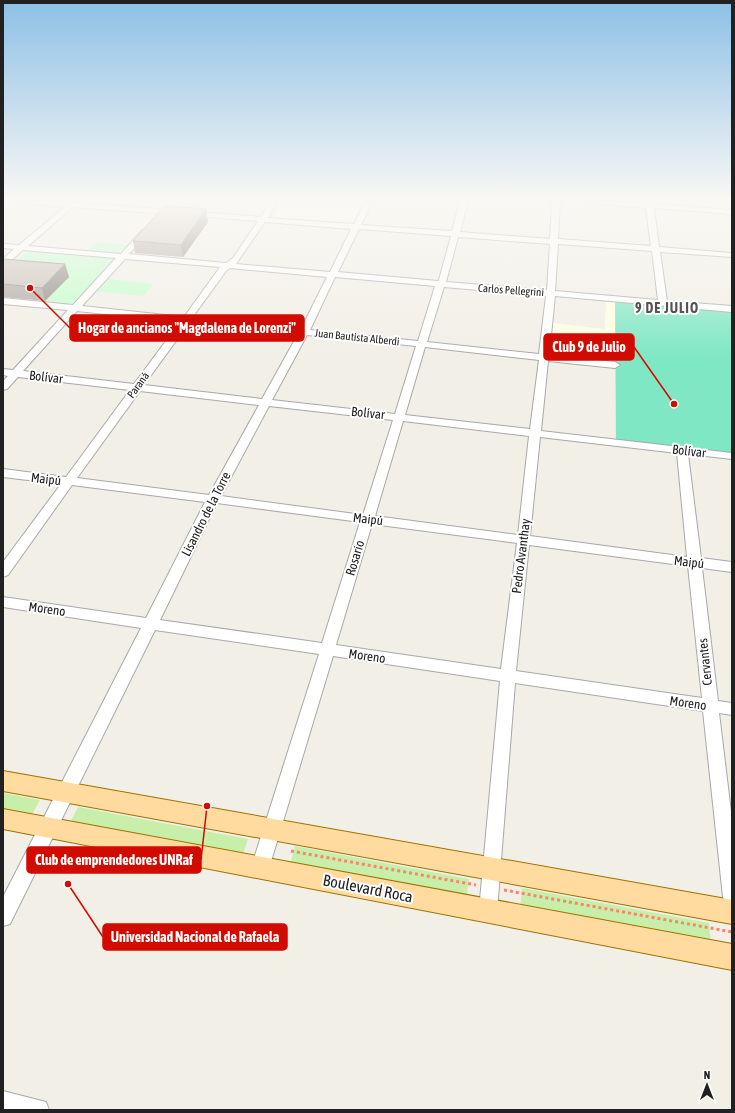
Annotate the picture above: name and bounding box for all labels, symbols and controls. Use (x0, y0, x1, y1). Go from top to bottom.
street label: Carlos Pellegrini (478, 282, 544, 298)
district label: 9 DE JULIO (635, 300, 699, 316)
callout: Hogar de ancianos "Magdalena de Lorenzi" (70, 315, 304, 341)
text: Hogar de ancianos "Magdalena de Lorenzi" (78, 320, 296, 336)
street label: Juan Bautista Alberdi (314, 327, 400, 347)
callout: Club 9 de Julio (544, 334, 634, 360)
text: Club 9 de Julio (552, 339, 626, 355)
street label: Bolívar (28, 367, 64, 387)
street label: Paraná (125, 370, 151, 400)
street label: Bolívar (350, 404, 386, 422)
street label: Bolívar (671, 441, 707, 461)
street label: Lisandro de la Torre (178, 469, 234, 559)
street label: Maipú (30, 470, 62, 488)
street label: Maipú (352, 510, 384, 528)
street label: Pedro Avanthay (509, 517, 533, 594)
street label: Rosario (343, 539, 367, 577)
street label: Maipú (673, 553, 705, 571)
street label: Moreno (28, 599, 66, 619)
street label: Cervantes (695, 637, 715, 686)
street label: Moreno (348, 646, 386, 666)
street label: Moreno (669, 693, 707, 713)
callout: Club de emprendedores UNRaf (27, 847, 201, 873)
text: Club de emprendedores UNRaf (35, 852, 193, 868)
street label: Boulevard Roca (321, 870, 415, 906)
callout: Universidad Nacional de Rafaela (103, 924, 287, 950)
text: Universidad Nacional de Rafaela (111, 929, 280, 945)
north arrow (687, 1065, 727, 1105)
text: N (704, 1069, 710, 1081)

